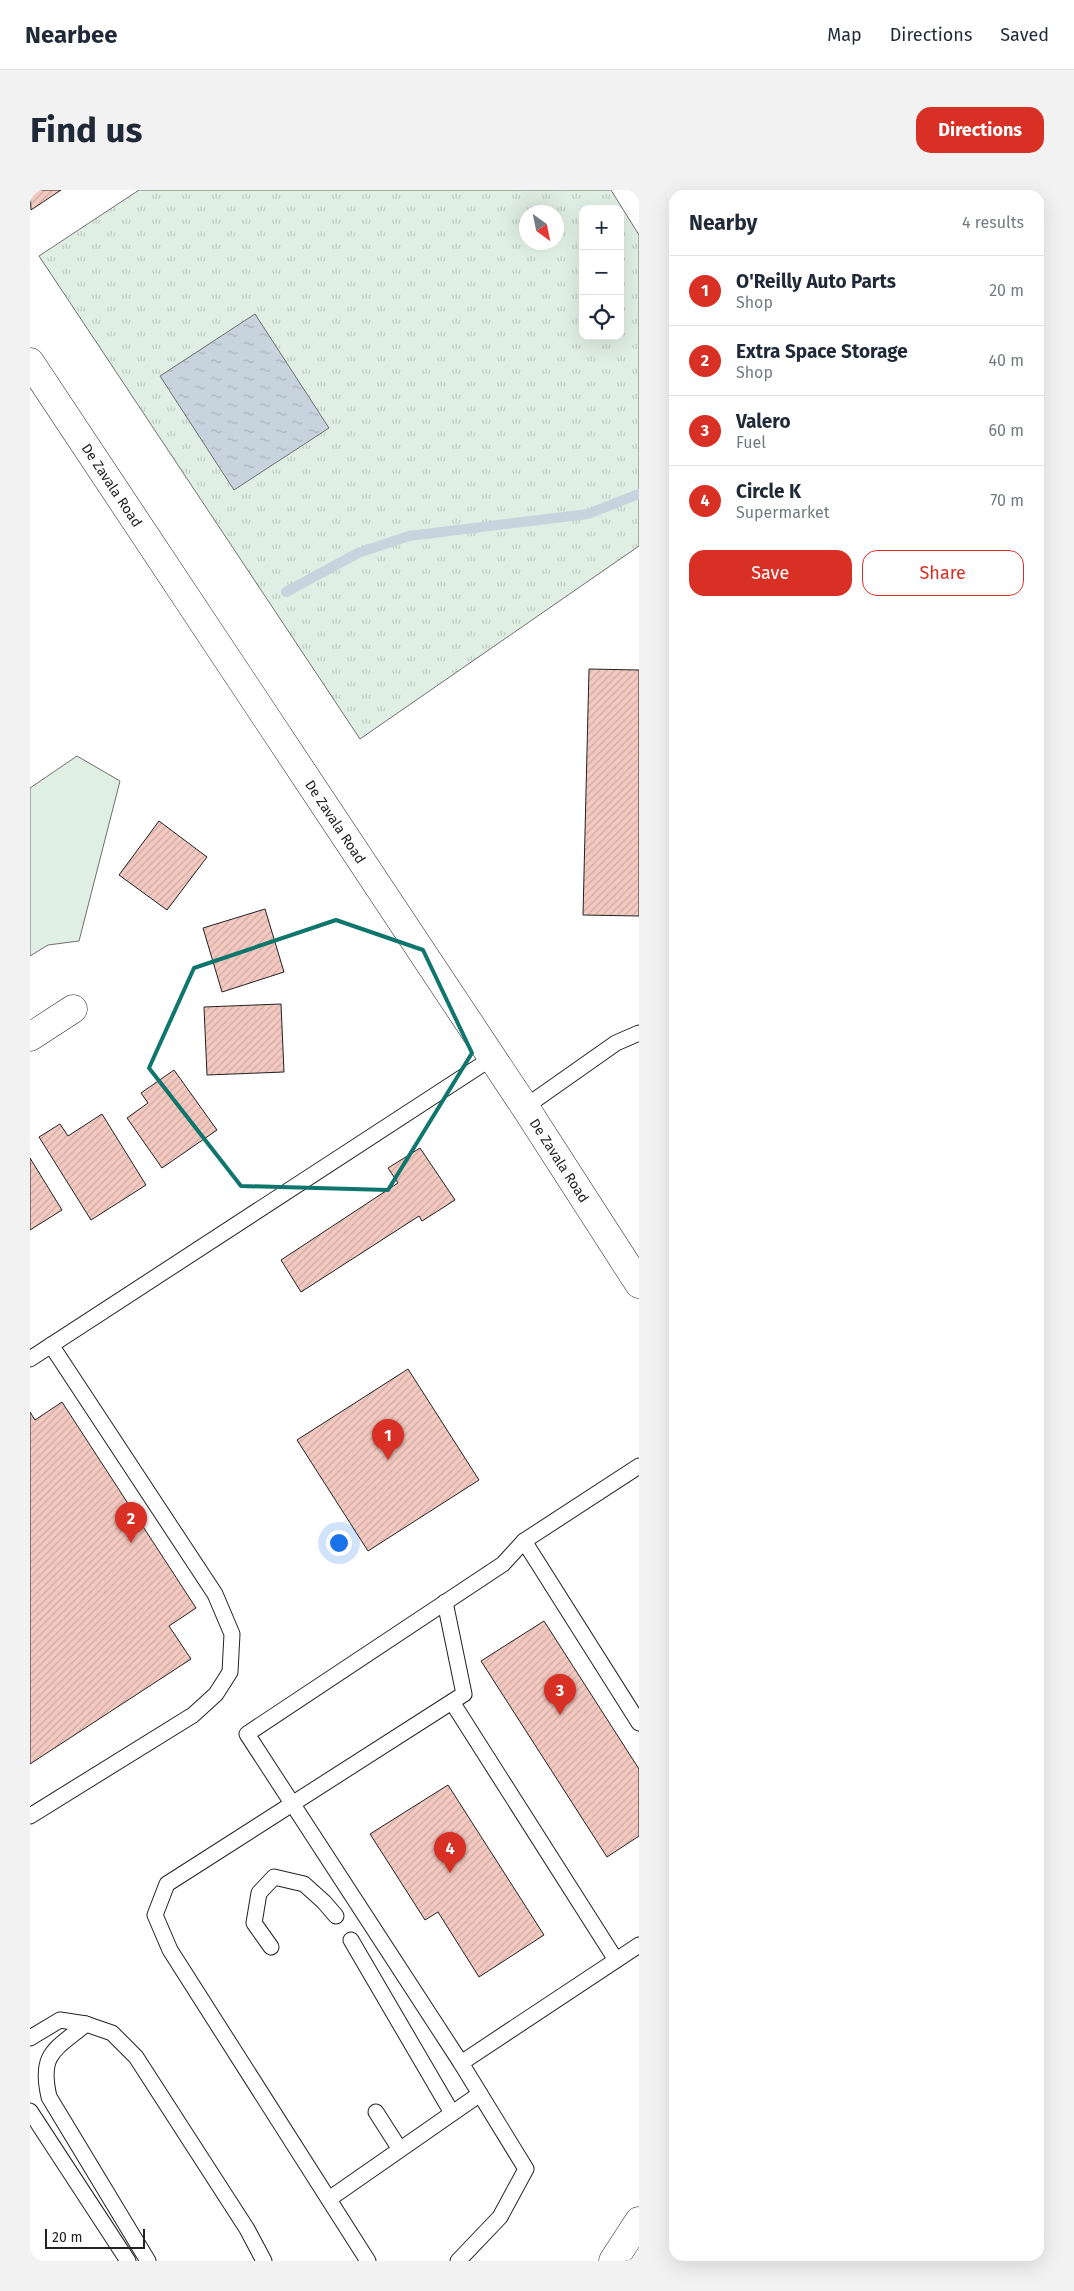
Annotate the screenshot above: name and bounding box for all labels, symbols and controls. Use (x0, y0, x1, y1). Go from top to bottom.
text: Nearbee (25, 21, 118, 49)
text: Map (827, 24, 862, 46)
text: Directions (890, 24, 972, 46)
text: Saved (1000, 24, 1049, 46)
button: Directions (916, 107, 1044, 153)
text: Find us (30, 109, 142, 151)
north arrow (519, 205, 564, 250)
map controls (579, 205, 624, 340)
button: + (579, 205, 624, 250)
text: Nearby (689, 210, 757, 236)
text: 4 results (962, 213, 1024, 232)
button: − (579, 250, 624, 295)
text: O'Reilly Auto Parts (736, 270, 896, 293)
text: 1 (701, 281, 709, 300)
text: 20 m (989, 281, 1024, 300)
text: Shop (736, 293, 773, 312)
button: locate (579, 295, 624, 340)
text: Extra Space Storage (736, 340, 908, 363)
text: 2 (701, 351, 709, 370)
text: 40 m (989, 351, 1024, 370)
text: Shop (736, 363, 773, 382)
text: Valero (736, 410, 790, 433)
text: 3 (701, 421, 709, 440)
text: 60 m (989, 421, 1024, 440)
text: Fuel (736, 433, 766, 452)
street label: De Zavala Road (78, 440, 146, 530)
text: Circle K (736, 480, 801, 503)
text: 4 (700, 491, 710, 510)
text: 70 m (990, 491, 1024, 510)
text: Supermarket (736, 503, 830, 522)
button: Save (689, 550, 852, 596)
button: Share (862, 550, 1024, 596)
street label: De Zavala Road (302, 777, 369, 867)
street label: De Zavala Road (526, 1115, 593, 1206)
pin: 1 (372, 1419, 404, 1460)
pin: 2 (115, 1502, 147, 1543)
your location (326, 1530, 352, 1556)
pin: 3 (544, 1674, 576, 1715)
pin: 4 (434, 1832, 466, 1873)
scale bar (45, 2226, 145, 2249)
text: 20 m (52, 2229, 82, 2246)

